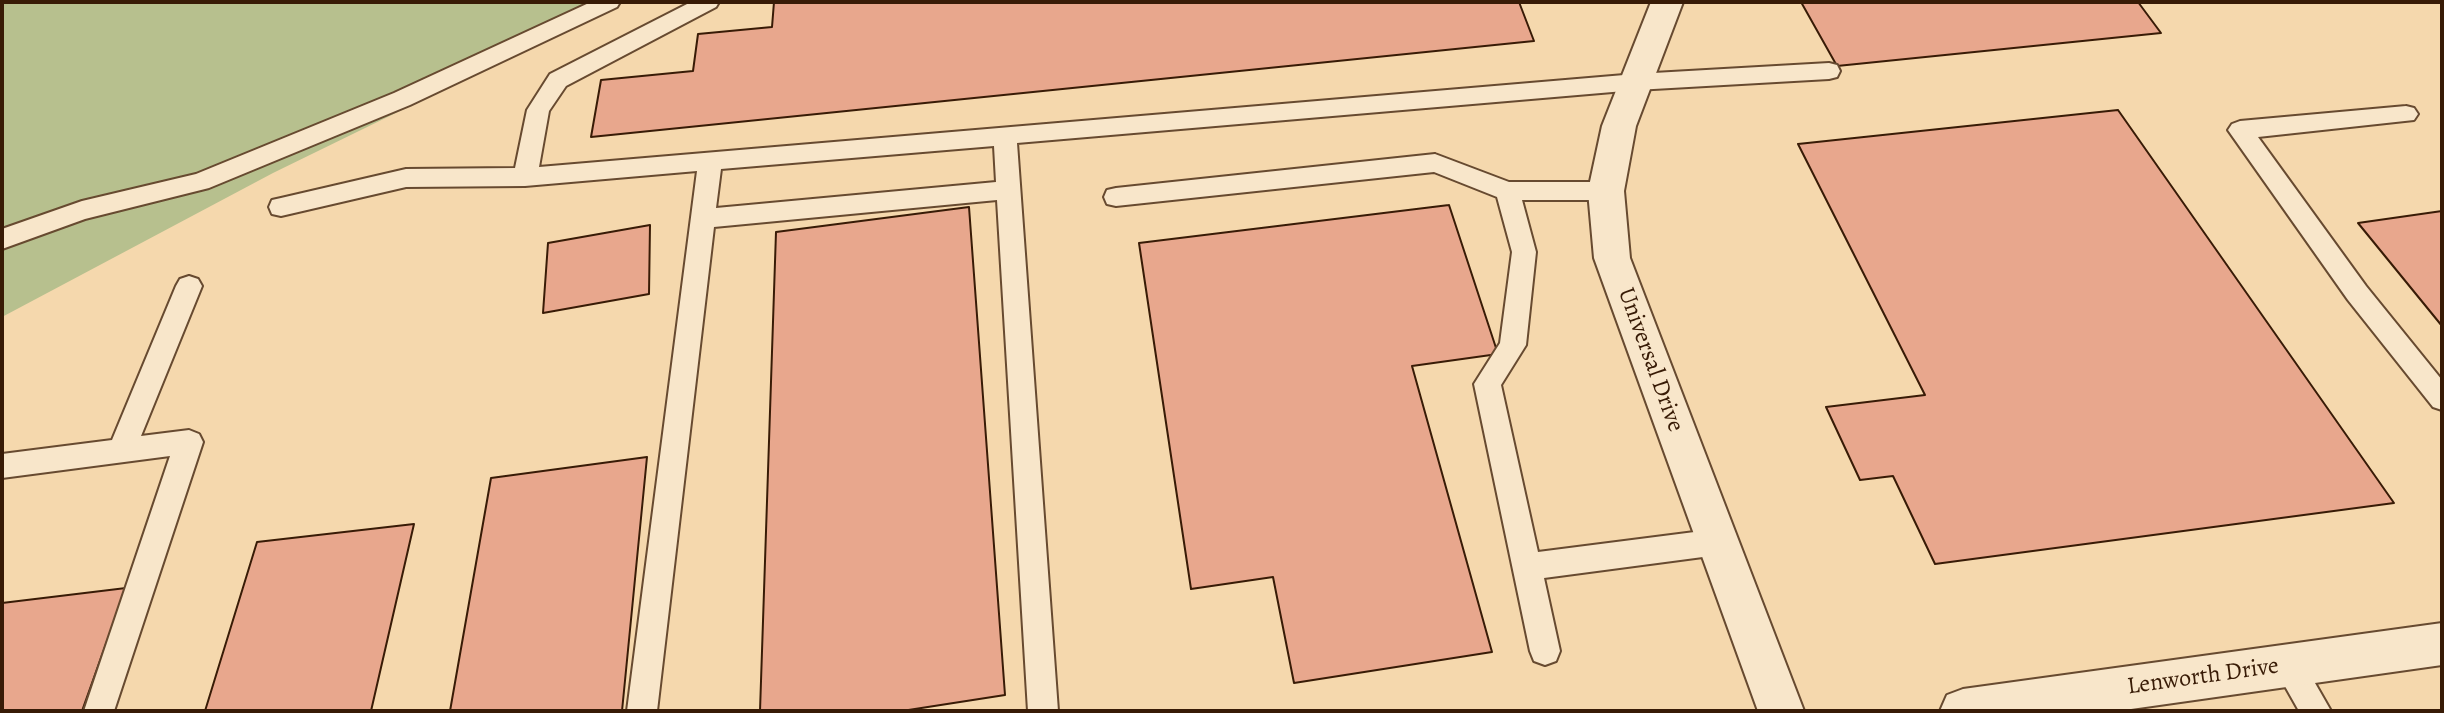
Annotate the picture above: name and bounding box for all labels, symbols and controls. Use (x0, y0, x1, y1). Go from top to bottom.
street label: Universal Drive (1611, 284, 1689, 436)
street label: Lenworth Drive (2125, 652, 2281, 702)

